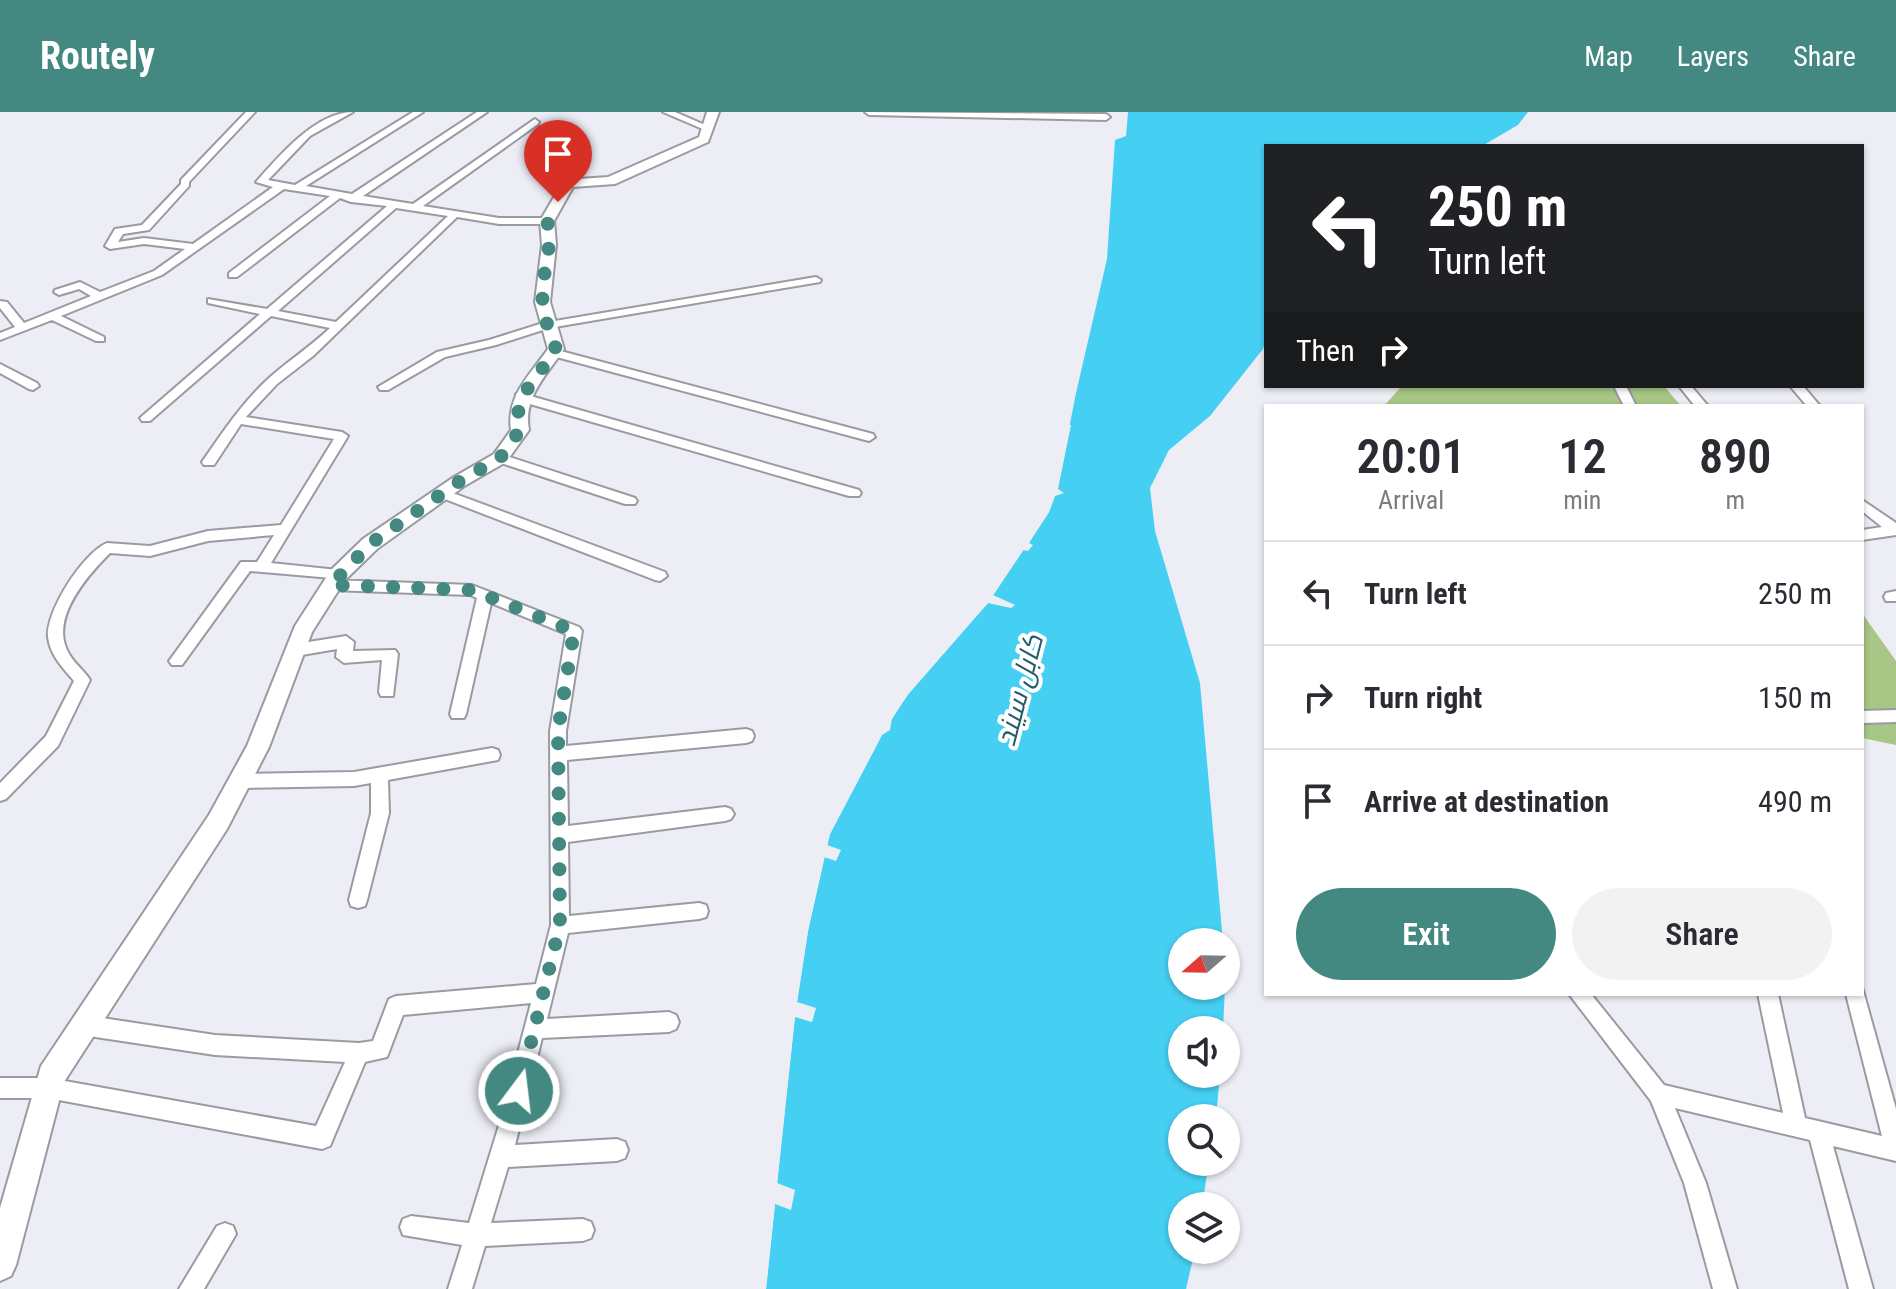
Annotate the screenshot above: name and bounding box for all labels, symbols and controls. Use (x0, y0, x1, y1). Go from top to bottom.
text: Routely (40, 34, 155, 78)
text: Map (1584, 40, 1633, 73)
text: Layers (1677, 40, 1749, 73)
text: Share (1793, 40, 1856, 73)
pin (524, 120, 592, 202)
icon: arrive (536, 132, 580, 176)
text: 250 m (1428, 174, 1567, 240)
icon: left (1296, 176, 1400, 280)
text: Turn left (1428, 241, 1546, 283)
icon: right (1371, 328, 1415, 372)
text: Then (1296, 333, 1355, 368)
text: 20:01 (1357, 428, 1466, 485)
text: 12 (1558, 428, 1607, 485)
text: 890 (1699, 428, 1771, 485)
text: Arrival (1378, 485, 1444, 515)
text: min (1563, 485, 1601, 515)
text: m (1725, 485, 1745, 515)
icon: left (1296, 571, 1340, 615)
text: Turn left (1364, 576, 1467, 611)
text: 250 m (1758, 576, 1832, 611)
water label: کابل سيند (989, 630, 1050, 749)
icon: right (1296, 675, 1340, 719)
text: Turn right (1364, 680, 1482, 715)
text: 150 m (1758, 680, 1832, 715)
icon: arrive (1296, 779, 1340, 823)
text: Arrive at destination (1364, 784, 1609, 819)
text: 490 m (1758, 784, 1832, 819)
button: Exit (1296, 888, 1556, 980)
button: Share (1572, 888, 1832, 980)
north arrow (1168, 928, 1240, 1000)
map controls (1168, 928, 1240, 1264)
button: sound (1168, 1016, 1240, 1088)
position arrow (477, 1049, 561, 1133)
button: search (1168, 1104, 1240, 1176)
button: layers (1168, 1192, 1240, 1264)

